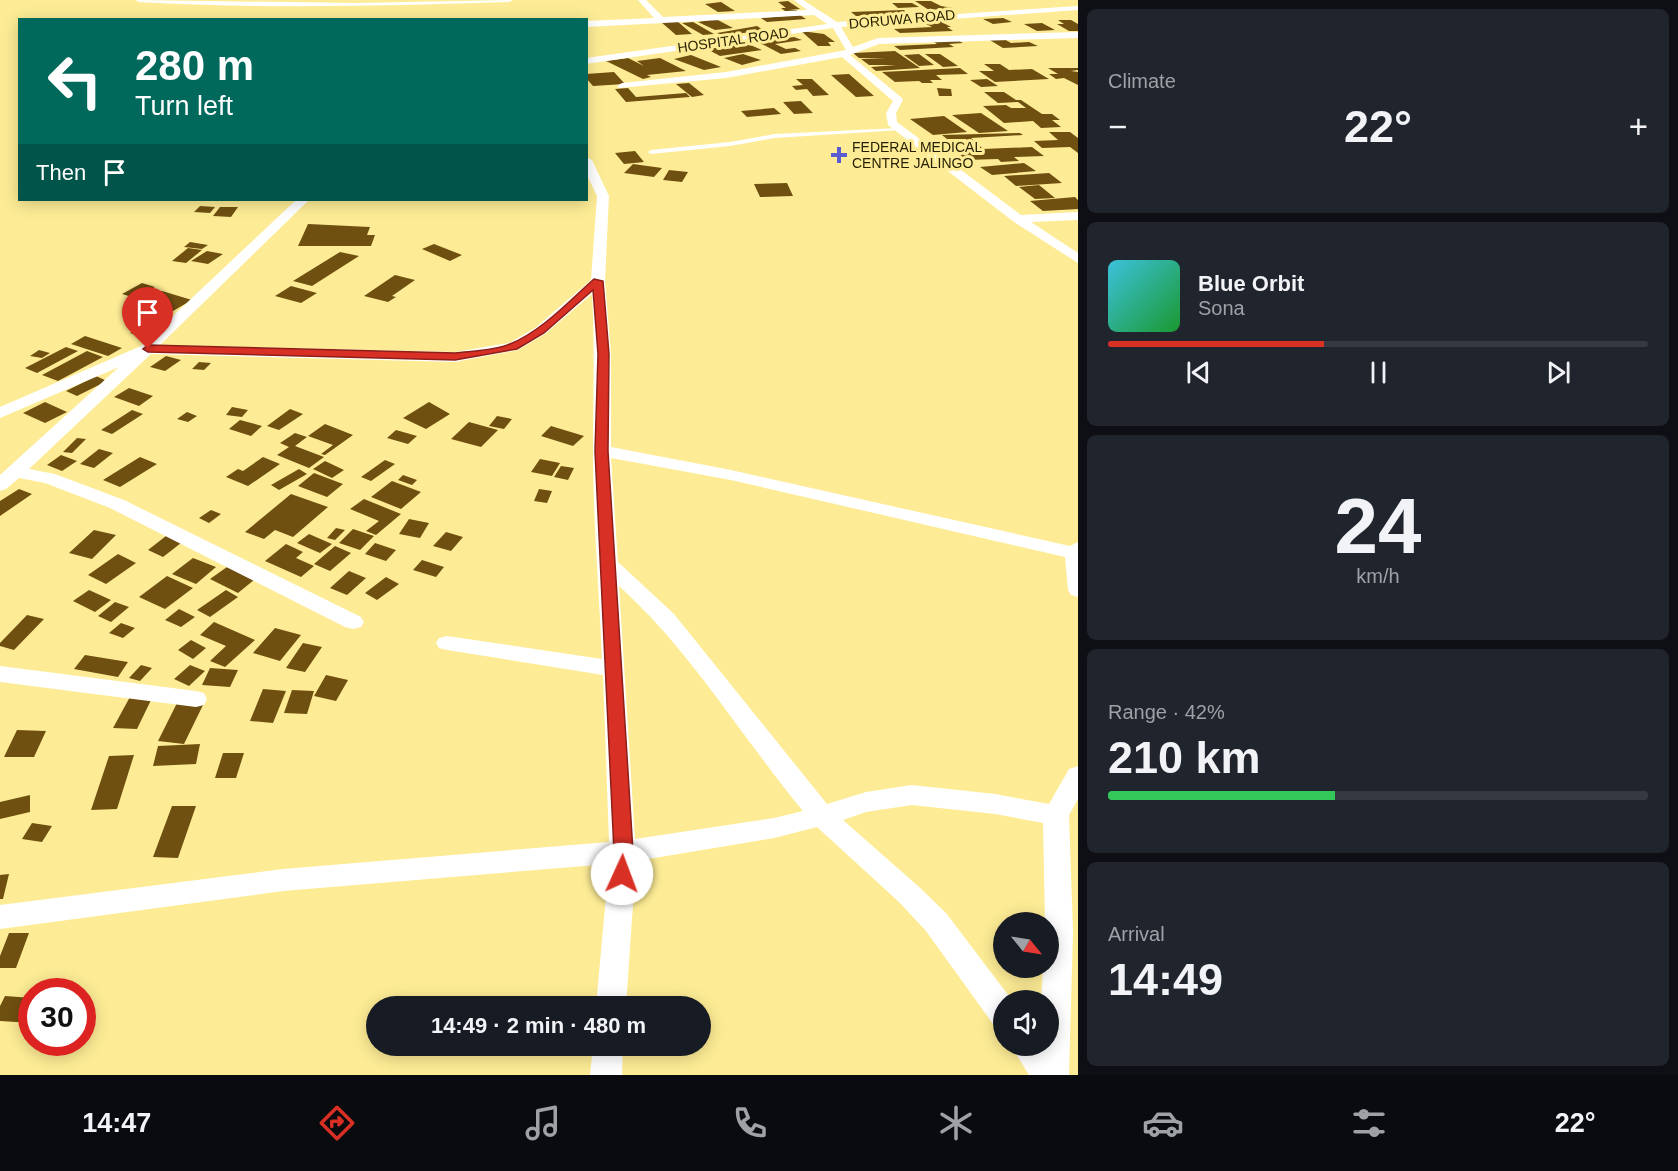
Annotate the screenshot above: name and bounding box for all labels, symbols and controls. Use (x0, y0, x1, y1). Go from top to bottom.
street label: DORUWA ROAD (848, 6, 956, 32)
street label: HOSPITAL ROAD (676, 24, 790, 56)
icon: left (36, 42, 114, 120)
text: 280 m (135, 42, 254, 89)
text: Climate (1108, 70, 1176, 92)
text: Turn left (135, 91, 233, 121)
text: 22° (1344, 101, 1412, 152)
text: − (1108, 108, 1127, 145)
text: + (1629, 108, 1648, 145)
place label: FEDERAL MEDICAL CENTRE JALINGO (852, 139, 982, 171)
marker: FEDERAL MEDICAL CENTRE JALINGO (830, 146, 848, 164)
icon: arrive (98, 156, 131, 189)
text: Then (36, 160, 86, 185)
text: Blue Orbit (1198, 271, 1304, 296)
pin (122, 287, 173, 349)
icon: arrive (131, 296, 164, 329)
text: Sona (1198, 297, 1245, 319)
icon: previous (1182, 356, 1215, 389)
icon: pause (1362, 356, 1395, 389)
icon: next (1542, 356, 1575, 389)
text: 24 (1335, 482, 1421, 570)
text: km/h (1356, 565, 1400, 587)
text: Range · 42% (1108, 701, 1225, 723)
text: 210 km (1108, 732, 1261, 783)
position arrow (590, 842, 654, 906)
north arrow (993, 912, 1059, 978)
map controls (993, 912, 1059, 1056)
text: Arrival (1108, 923, 1165, 945)
text: 14:49 (1108, 954, 1223, 1005)
speed limit sign: 30 (18, 978, 96, 1056)
button: sound (993, 990, 1059, 1056)
text: 14:49 · 2 min · 480 m (431, 1013, 646, 1038)
icon: directions (316, 1102, 358, 1144)
icon: music (522, 1102, 564, 1144)
icon: phone (729, 1102, 771, 1144)
icon: climate (935, 1102, 977, 1144)
icon: car (1142, 1102, 1184, 1144)
icon: filters (1348, 1102, 1390, 1144)
text: 14:47 (82, 1108, 151, 1138)
text: 22° (1555, 1108, 1596, 1138)

